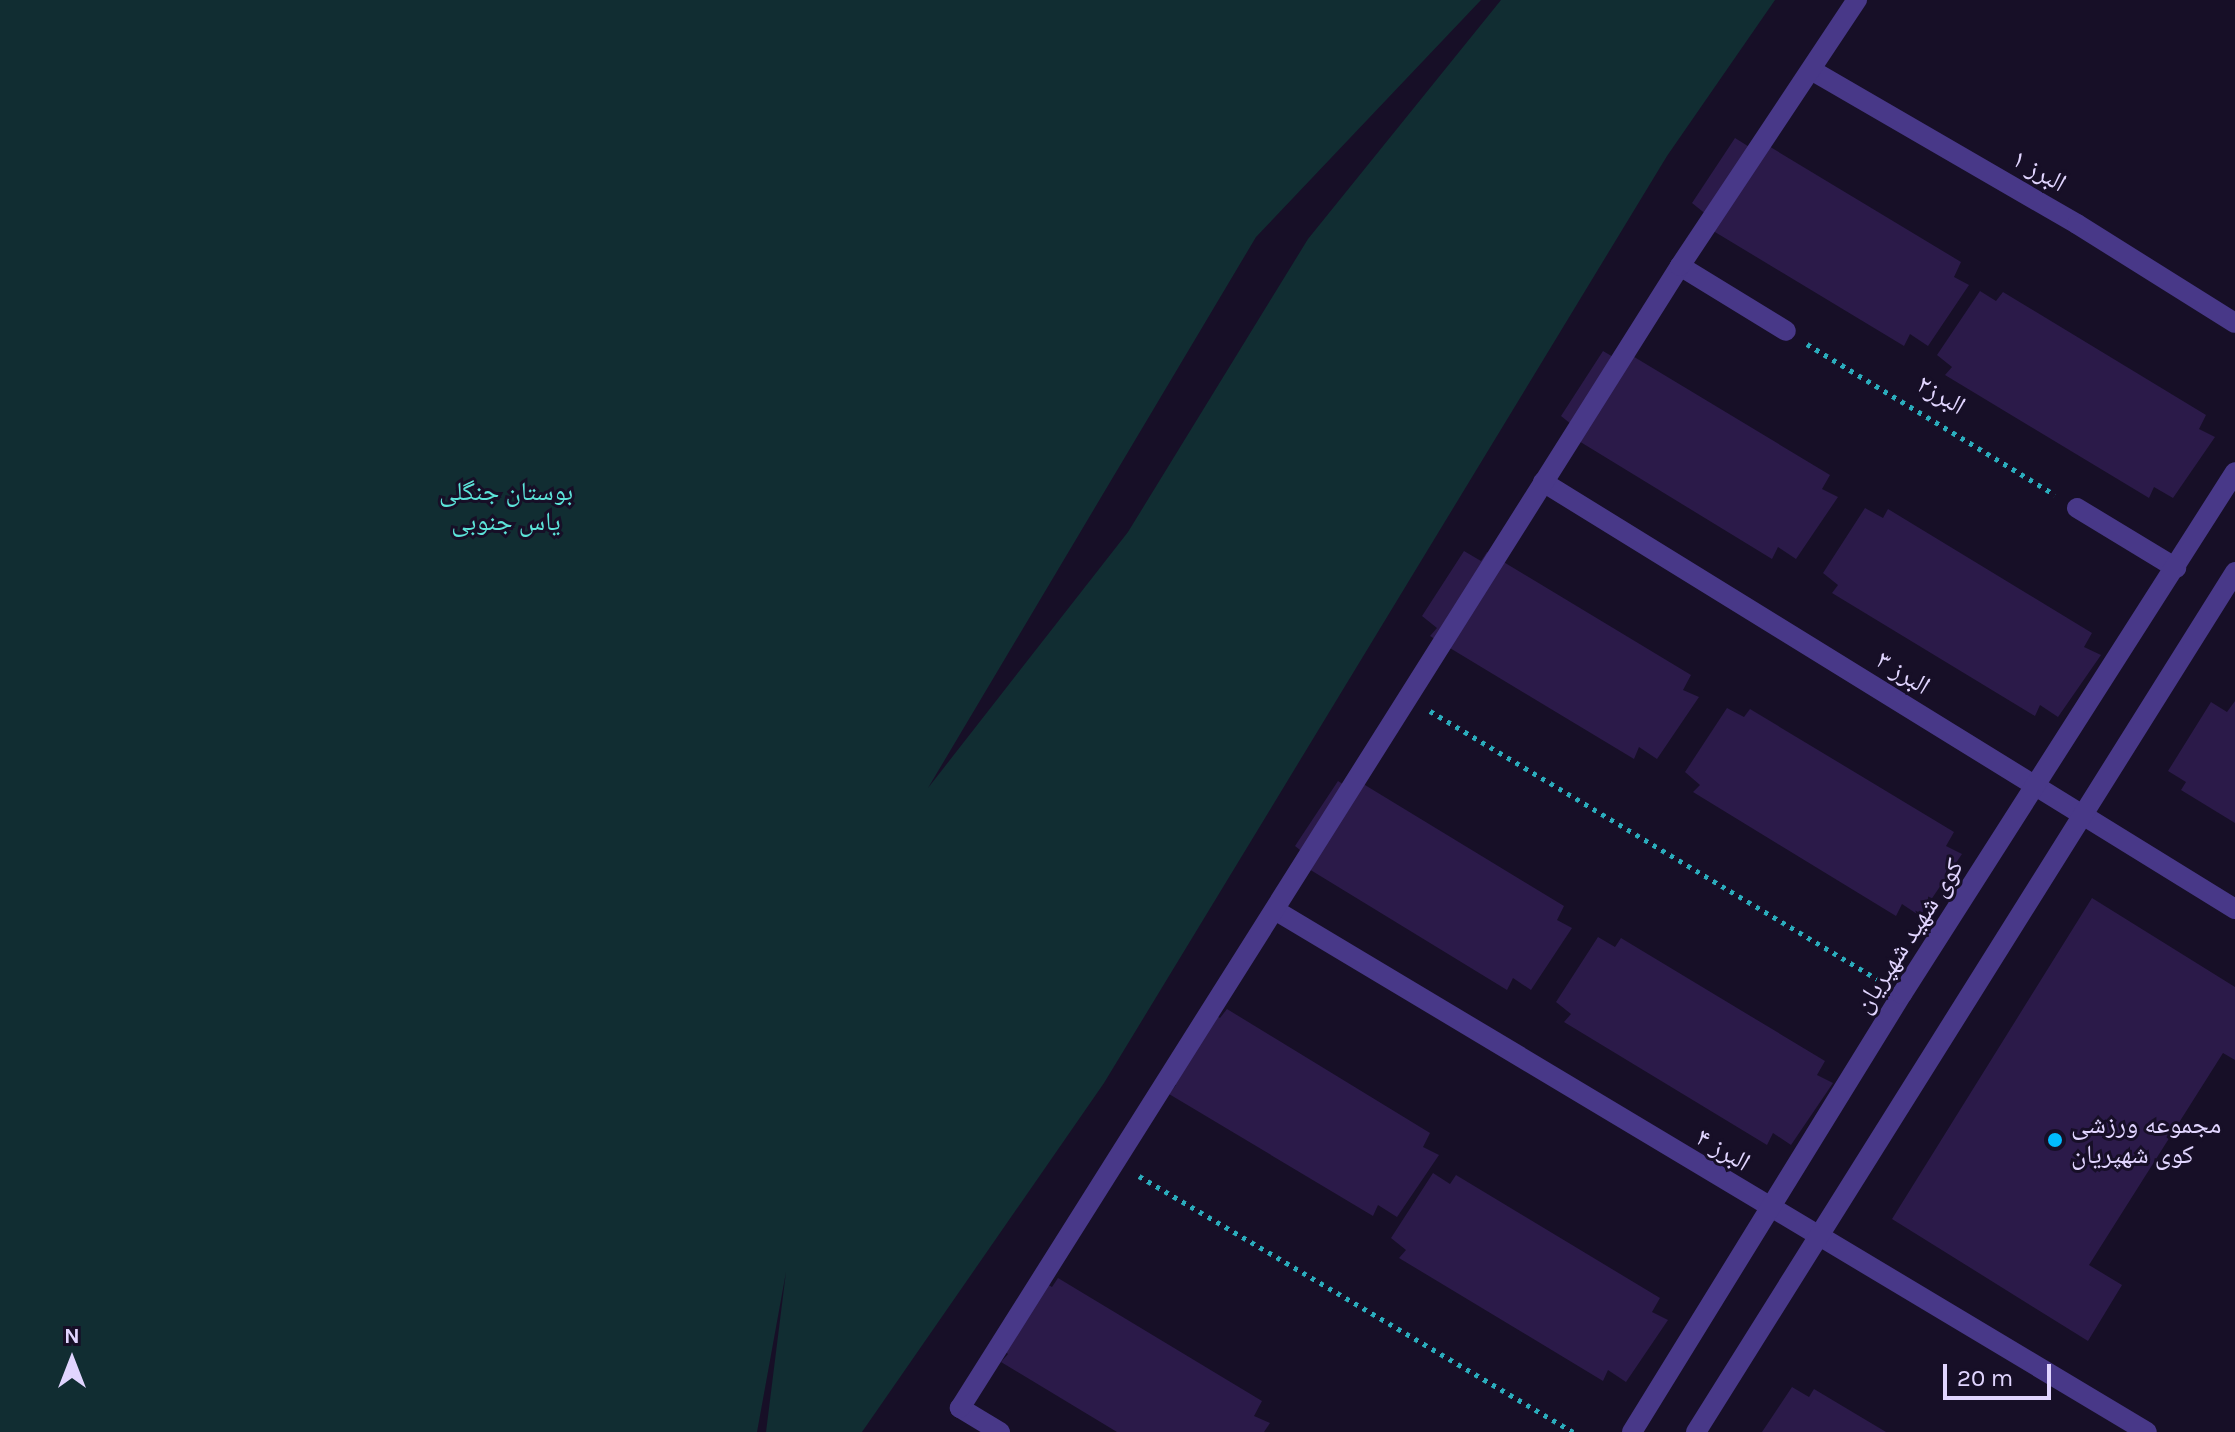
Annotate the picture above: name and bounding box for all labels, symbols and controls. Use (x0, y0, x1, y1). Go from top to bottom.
street label: البرز ۱ (2006, 143, 2072, 199)
street label: البرز۲ (1911, 368, 1971, 422)
park label: بوستان جنگلی یاس جنوبی (439, 476, 573, 538)
street label: البرز ۳ (1870, 644, 1936, 702)
street label: کوی شهید شهپریان (1848, 853, 1970, 1019)
place label: مجموعه ورزشی کوی شهپریان (2071, 1109, 2221, 1170)
street label: البرز ۴ (1690, 1122, 1756, 1178)
marker: مجموعه ورزشی کوی شهپریان (2046, 1131, 2064, 1149)
north arrow (32, 1320, 112, 1400)
text: N (64, 1323, 80, 1349)
scale bar (1947, 1348, 2055, 1398)
text: 20 m (1957, 1364, 2013, 1392)

